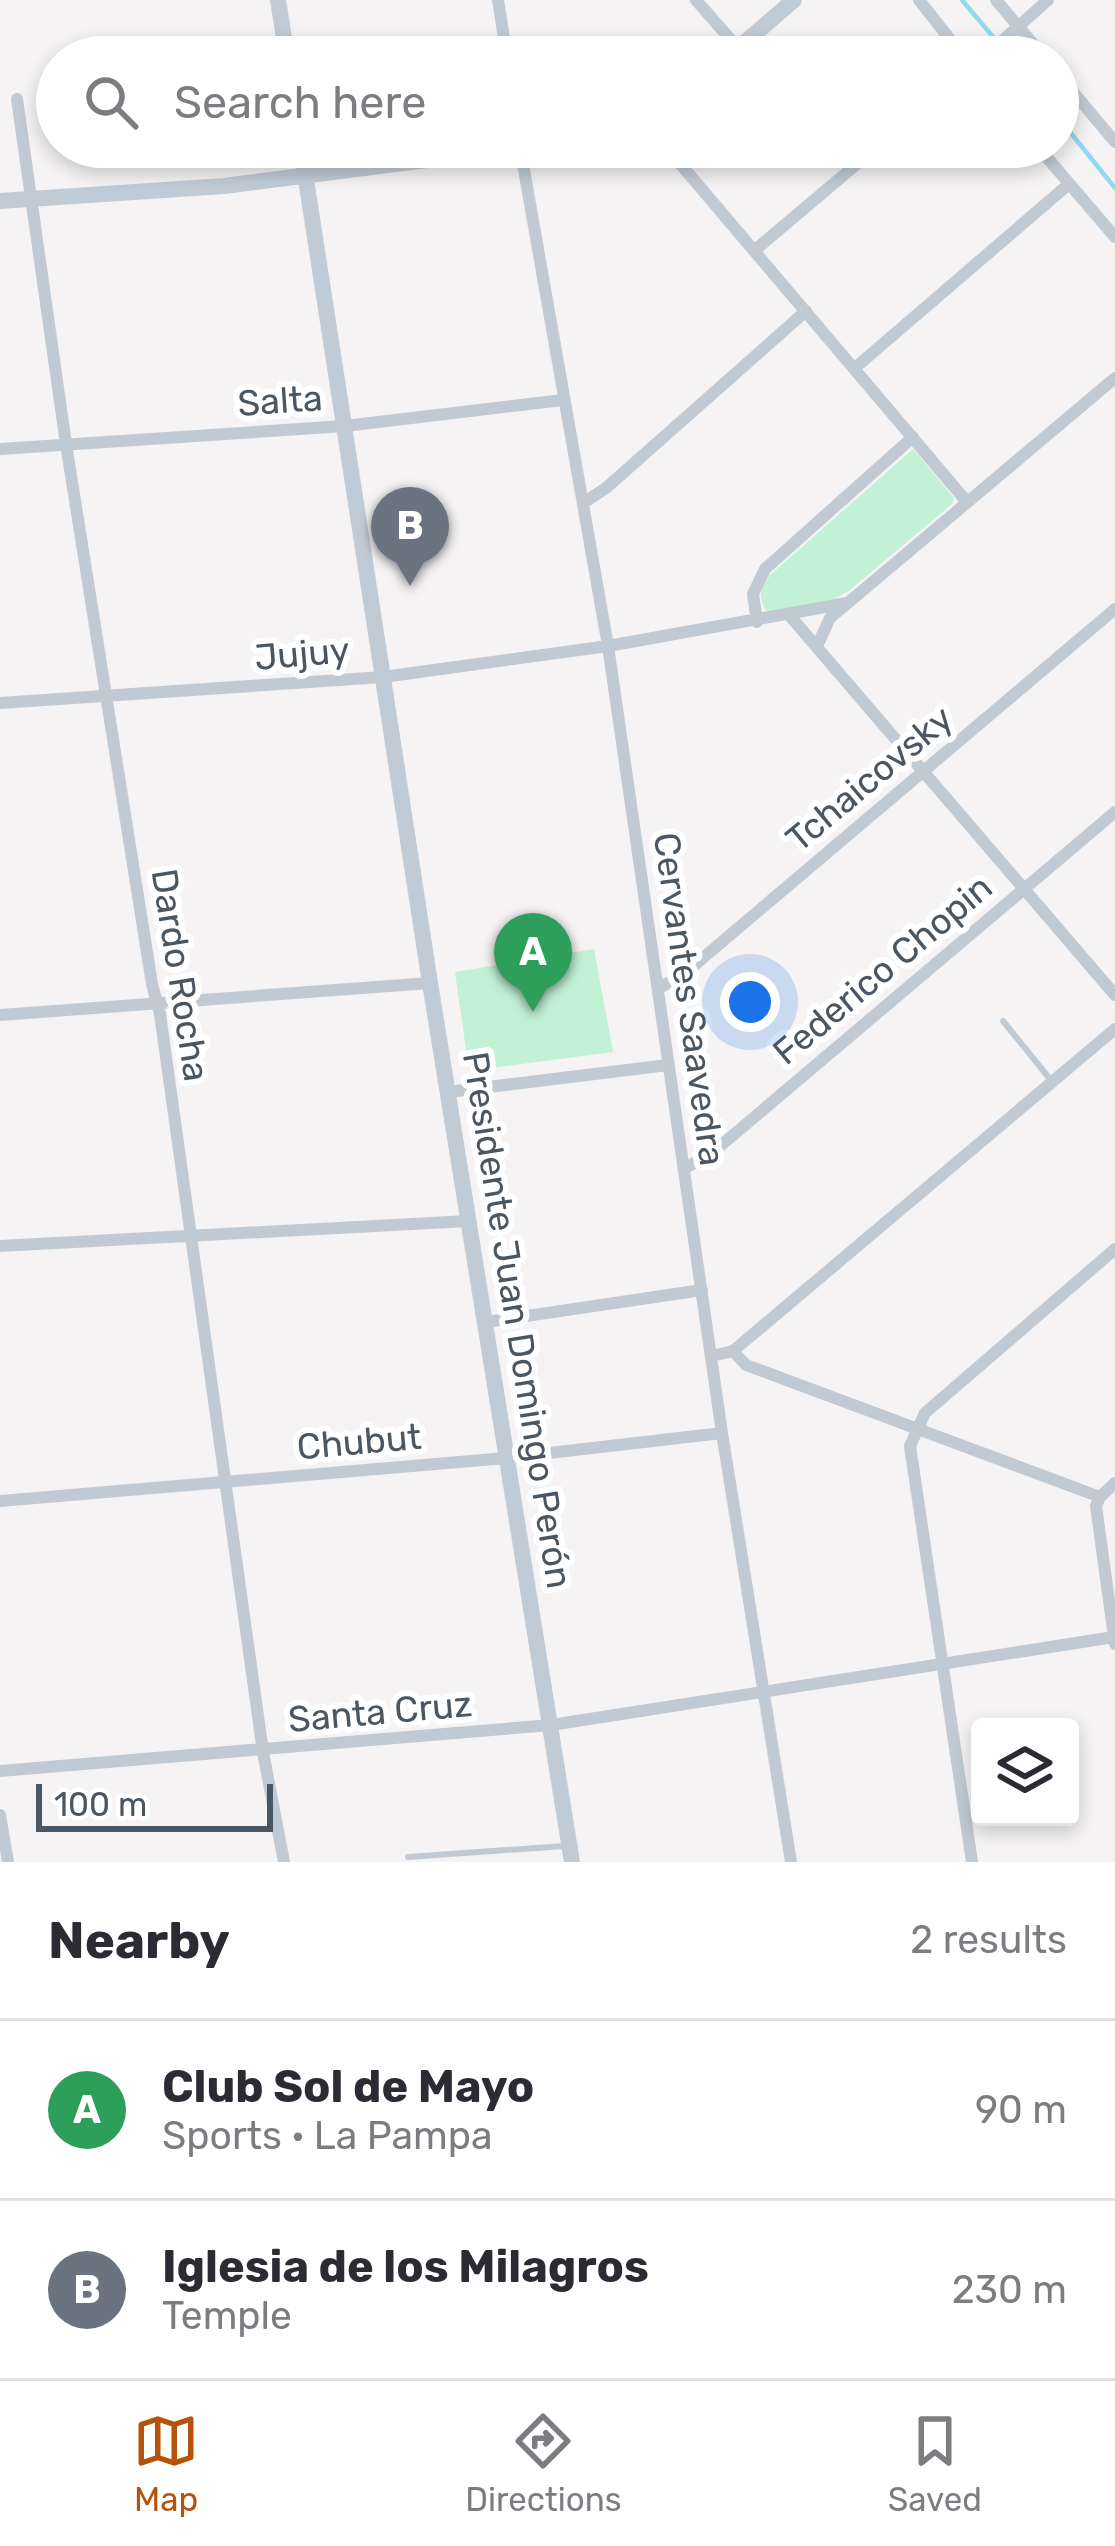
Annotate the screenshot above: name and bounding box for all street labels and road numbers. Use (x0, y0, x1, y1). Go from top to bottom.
street label: Salta (236, 376, 324, 425)
street label: Jujuy (253, 628, 351, 679)
street label: Tchaicovsky (777, 696, 961, 860)
street label: Cervantes Saavedra (645, 830, 734, 1168)
street label: Federico Chopin (764, 865, 1001, 1073)
street label: Dardo Rocha (142, 866, 219, 1084)
street label: Presidente Juan Domingo Perón (454, 1049, 581, 1591)
street label: Chubut (295, 1415, 423, 1468)
street label: Santa Cruz (286, 1682, 474, 1741)

